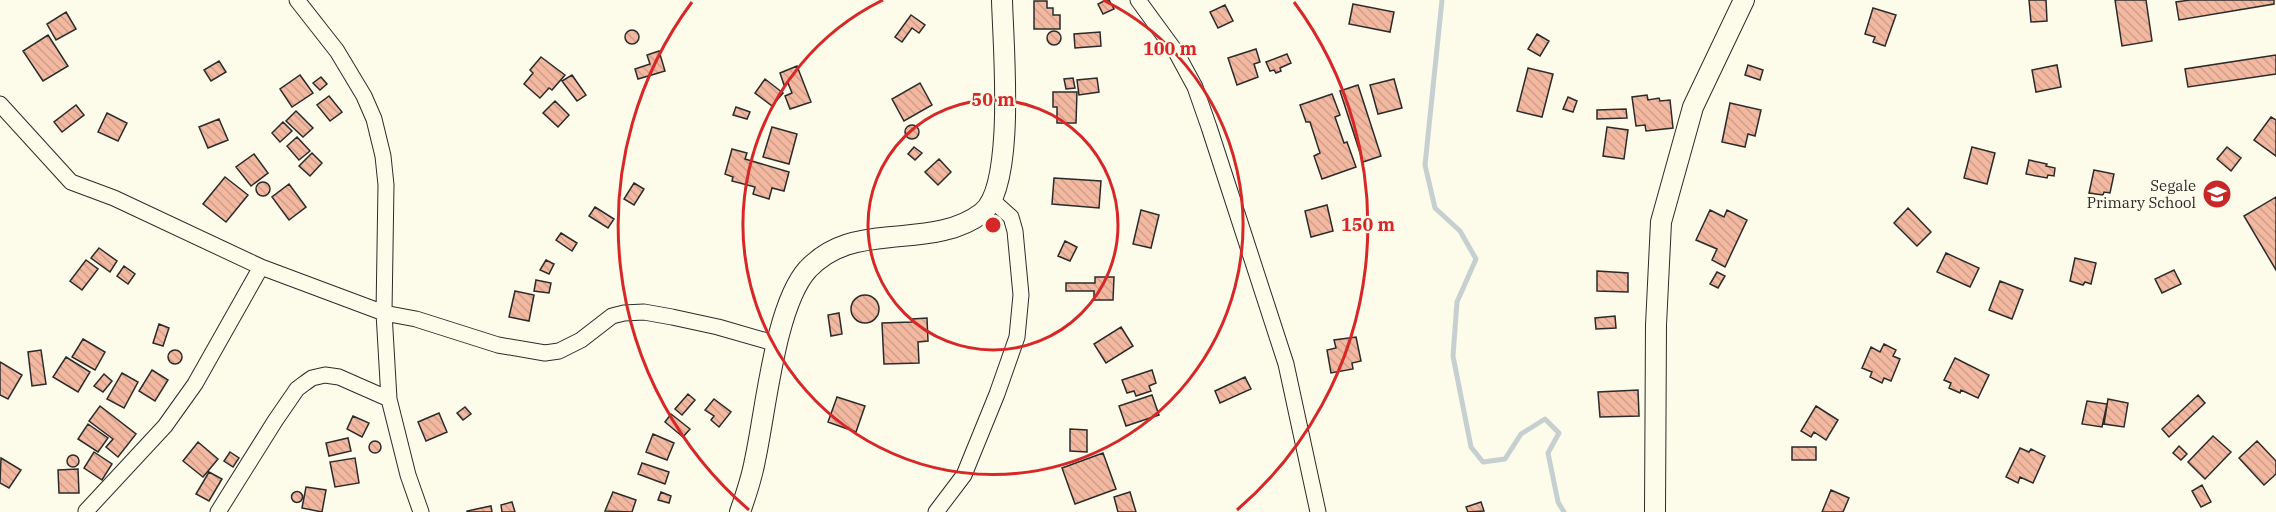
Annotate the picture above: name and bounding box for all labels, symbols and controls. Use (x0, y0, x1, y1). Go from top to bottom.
text: 100 m (1143, 37, 1198, 60)
text: 50 m (971, 88, 1015, 111)
place label: Segale Primary School (2087, 176, 2196, 212)
school or university icon: Segale Primary School (2201, 178, 2233, 210)
text: 150 m (1341, 213, 1396, 236)
centre of rings (983, 215, 1003, 235)

